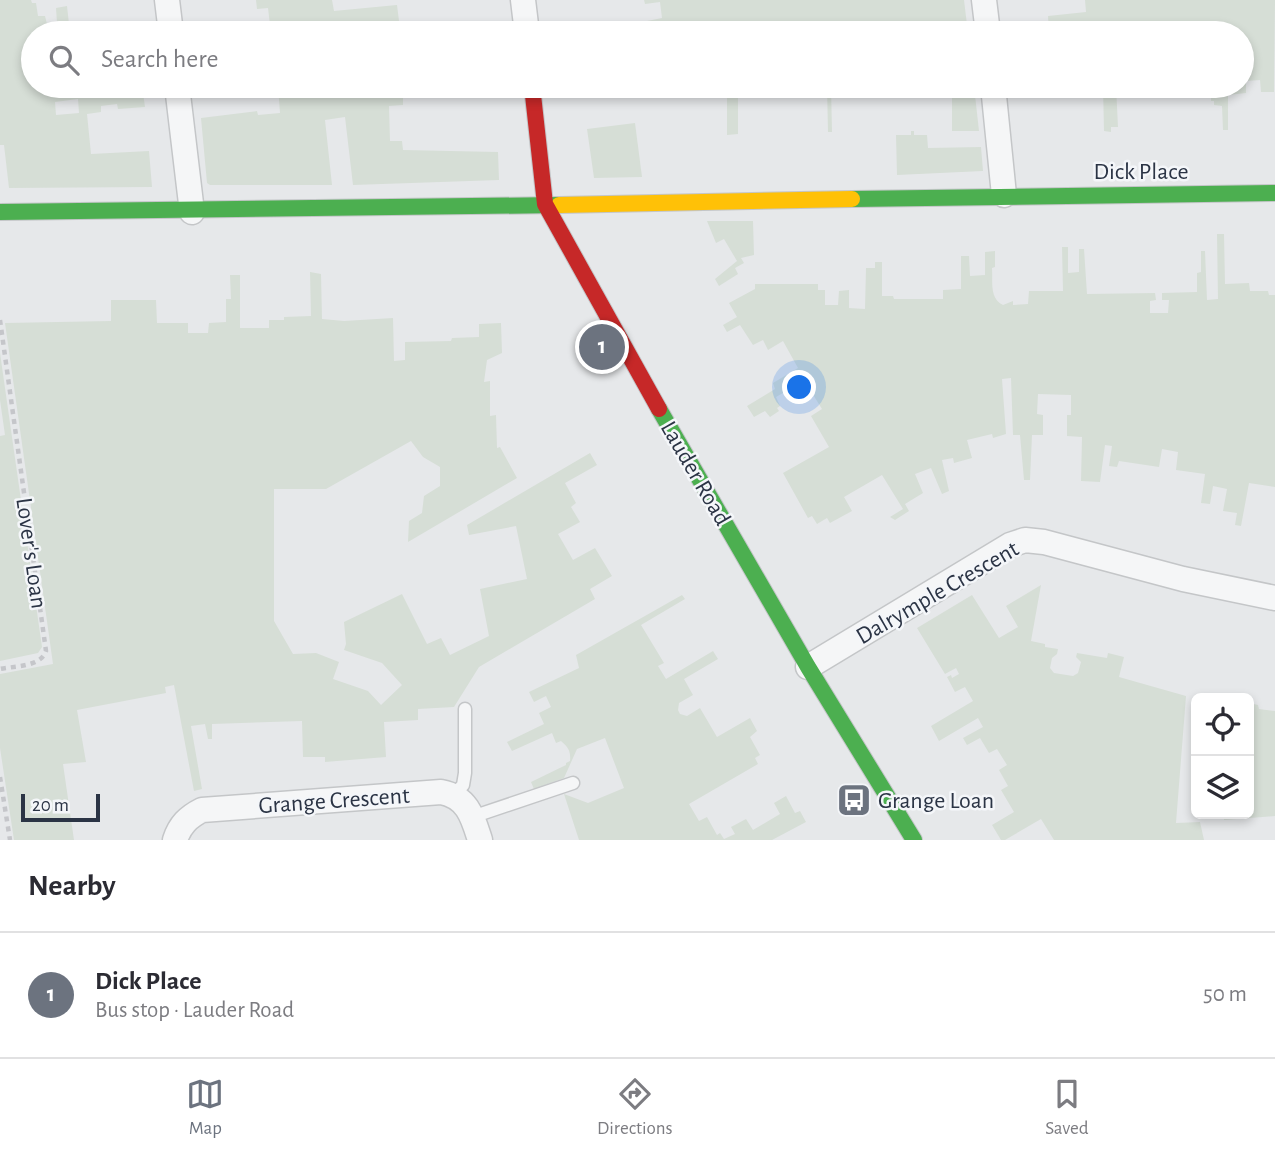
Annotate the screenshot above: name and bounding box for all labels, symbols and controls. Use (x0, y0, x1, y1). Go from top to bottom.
search box (21, 21, 1254, 98)
icon: search (45, 41, 83, 79)
text: Search here (101, 46, 219, 72)
street label: Dick Place (1093, 160, 1189, 184)
pin: 1 (579, 321, 625, 373)
your location (782, 370, 816, 404)
street label: Lauder Road (656, 417, 735, 530)
street label: Lover's Loan (11, 496, 51, 610)
street label: Dalrymple Crescent (852, 537, 1023, 649)
map controls (1191, 693, 1254, 819)
button: locate (1191, 693, 1254, 756)
button: layers (1191, 756, 1254, 819)
bus stop icon: Grange Loan (835, 781, 873, 819)
street label: Grange Crescent (258, 784, 411, 818)
place label: Grange Loan (878, 789, 994, 813)
scale bar (21, 791, 100, 823)
text: 20 m (32, 796, 69, 815)
text: Nearby (28, 871, 116, 901)
text: Dick Place (95, 968, 202, 994)
text: 1 (47, 983, 55, 1006)
text: 50 m (1203, 983, 1247, 1006)
text: Bus stop · Lauder Road (95, 999, 294, 1022)
tab: Map (186, 1075, 224, 1140)
tab: Directions (597, 1075, 673, 1140)
tab: Saved (1045, 1075, 1089, 1140)

